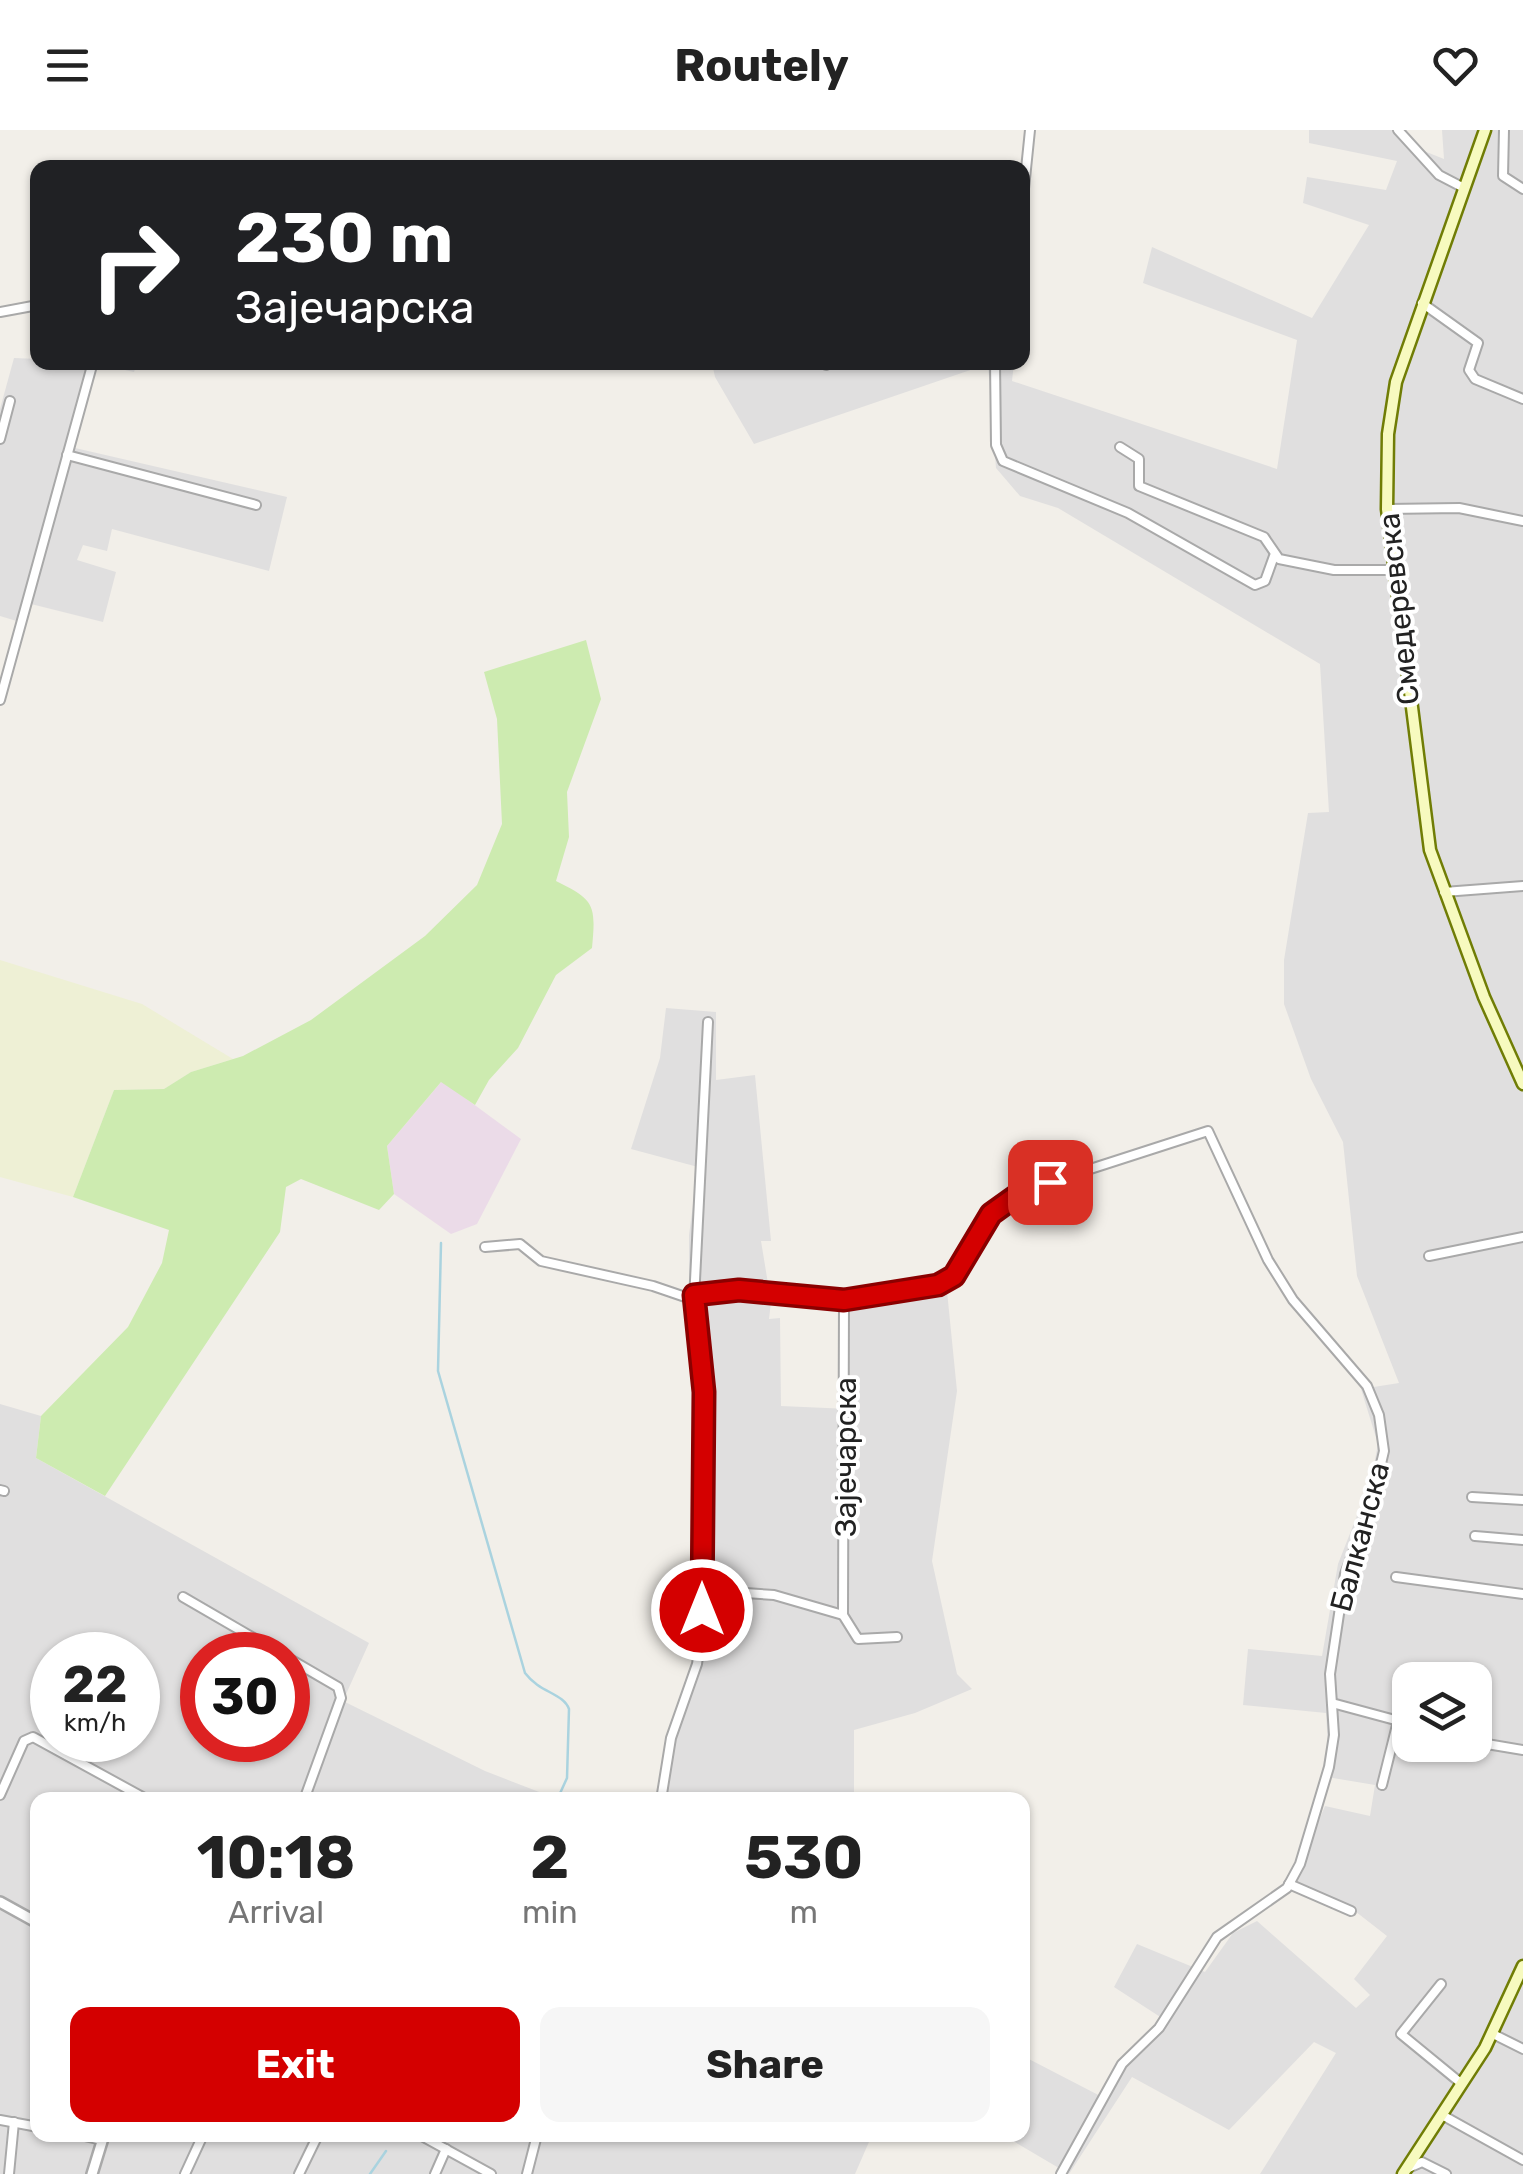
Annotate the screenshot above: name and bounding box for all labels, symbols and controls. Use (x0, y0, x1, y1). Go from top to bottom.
icon: menu (40, 38, 95, 93)
icon: heart (1428, 38, 1483, 93)
text: Routely (674, 39, 849, 92)
text: 230 m (235, 197, 453, 280)
icon: right (70, 200, 200, 330)
text: Зајечарска (235, 281, 475, 334)
street label: Смедеревска (1371, 511, 1427, 707)
pin (1008, 1140, 1093, 1225)
icon: arrive (1023, 1155, 1078, 1210)
street label: Зајечарска (828, 1377, 864, 1537)
street label: Балканска (1323, 1458, 1397, 1616)
position arrow (650, 1558, 754, 1662)
speed limit sign: 30 (180, 1632, 310, 1762)
text: 22 (63, 1655, 128, 1715)
map controls (1392, 1662, 1492, 1762)
button: layers (1392, 1662, 1492, 1762)
text: km/h (64, 1708, 126, 1737)
text: 10:18 (197, 1822, 355, 1893)
text: 2 (530, 1822, 569, 1893)
text: 530 (744, 1822, 863, 1893)
text: Arrival (228, 1893, 324, 1931)
text: min (522, 1893, 578, 1931)
text: m (790, 1893, 818, 1931)
button: Exit (70, 2007, 520, 2122)
button: Share (540, 2007, 990, 2122)

